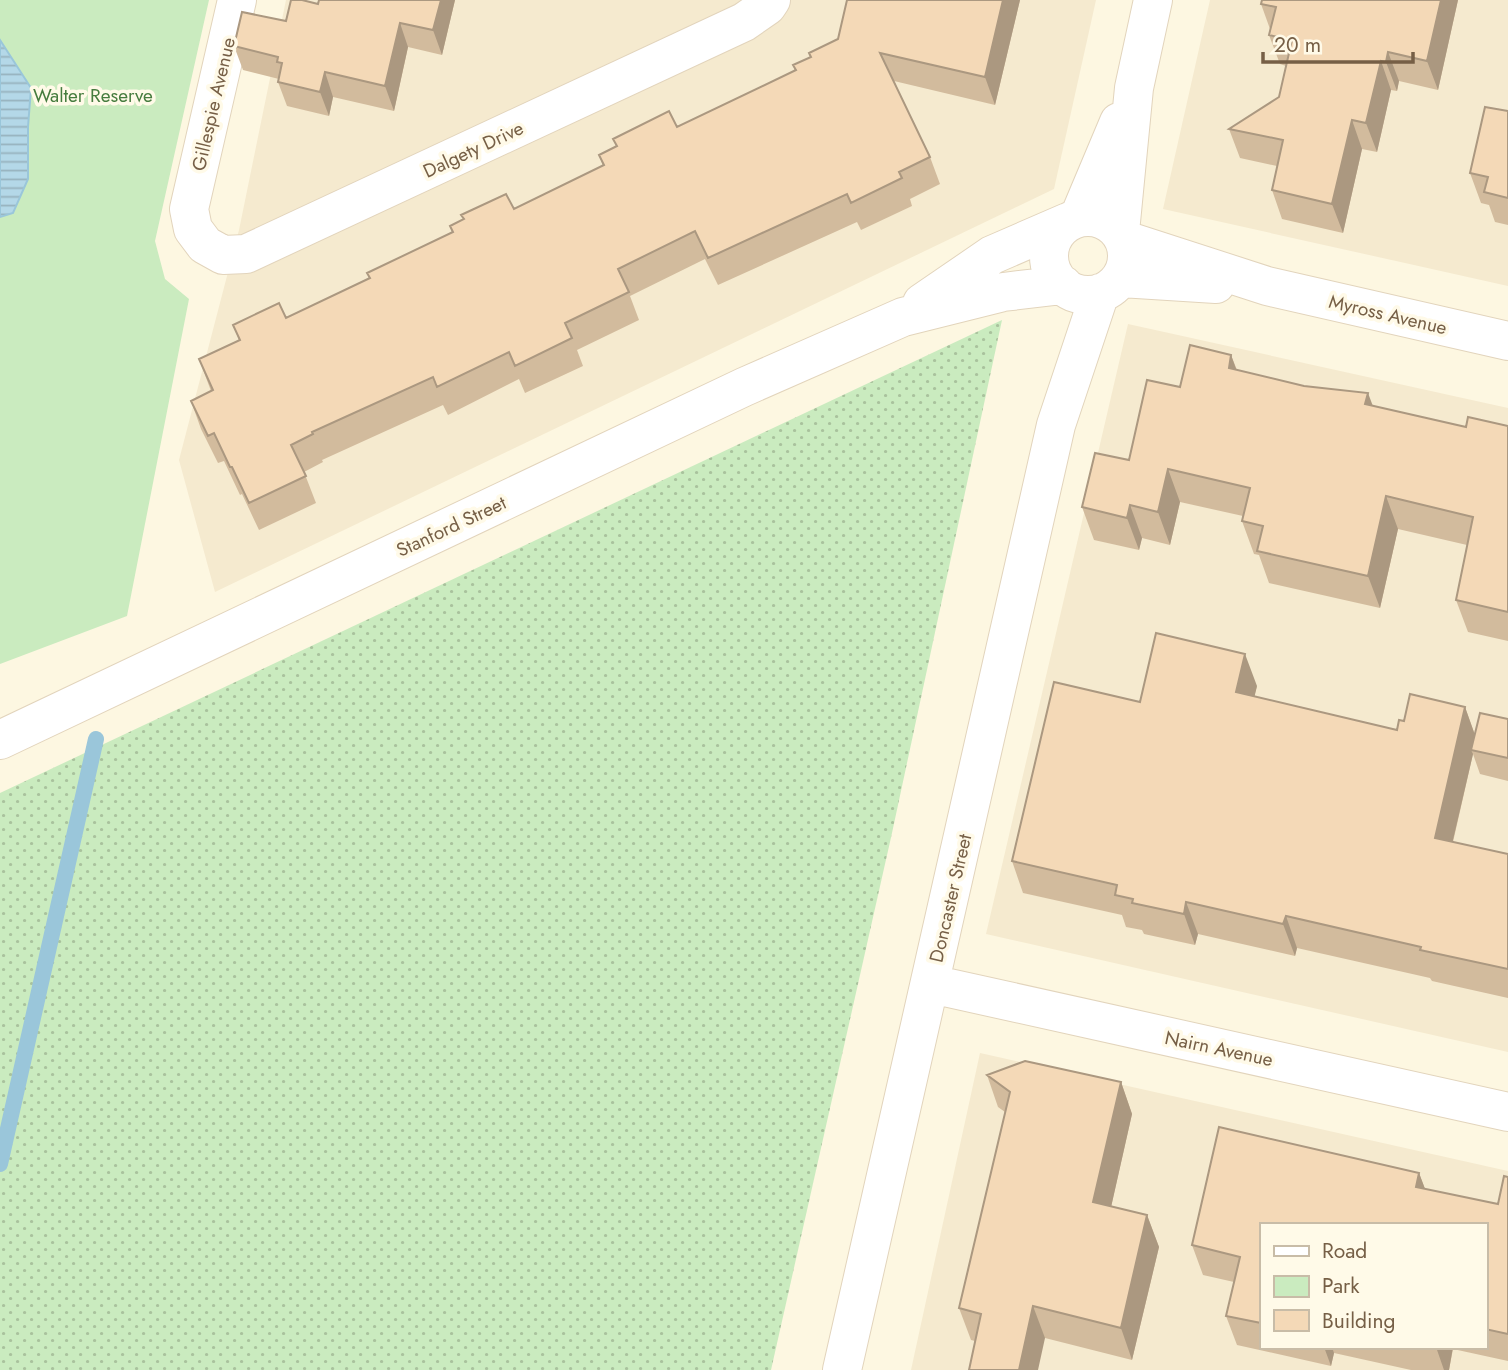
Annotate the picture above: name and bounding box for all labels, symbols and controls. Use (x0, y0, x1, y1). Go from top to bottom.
scale bar (1263, 21, 1414, 65)
text: 20 m (1274, 30, 1321, 60)
street label: Gillespie Avenue (185, 34, 242, 174)
park label: Walter Reserve (33, 82, 153, 109)
street label: Dalgety Drive (419, 114, 528, 184)
street label: Myross Avenue (1326, 288, 1450, 341)
street label: Stanford Street (392, 489, 511, 564)
street label: Doncaster Street (923, 831, 978, 965)
street label: Nairn Avenue (1162, 1024, 1276, 1073)
legend (1260, 1223, 1487, 1349)
text: Road (1322, 1236, 1367, 1266)
text: Park (1322, 1271, 1360, 1301)
text: Building (1322, 1306, 1395, 1336)

